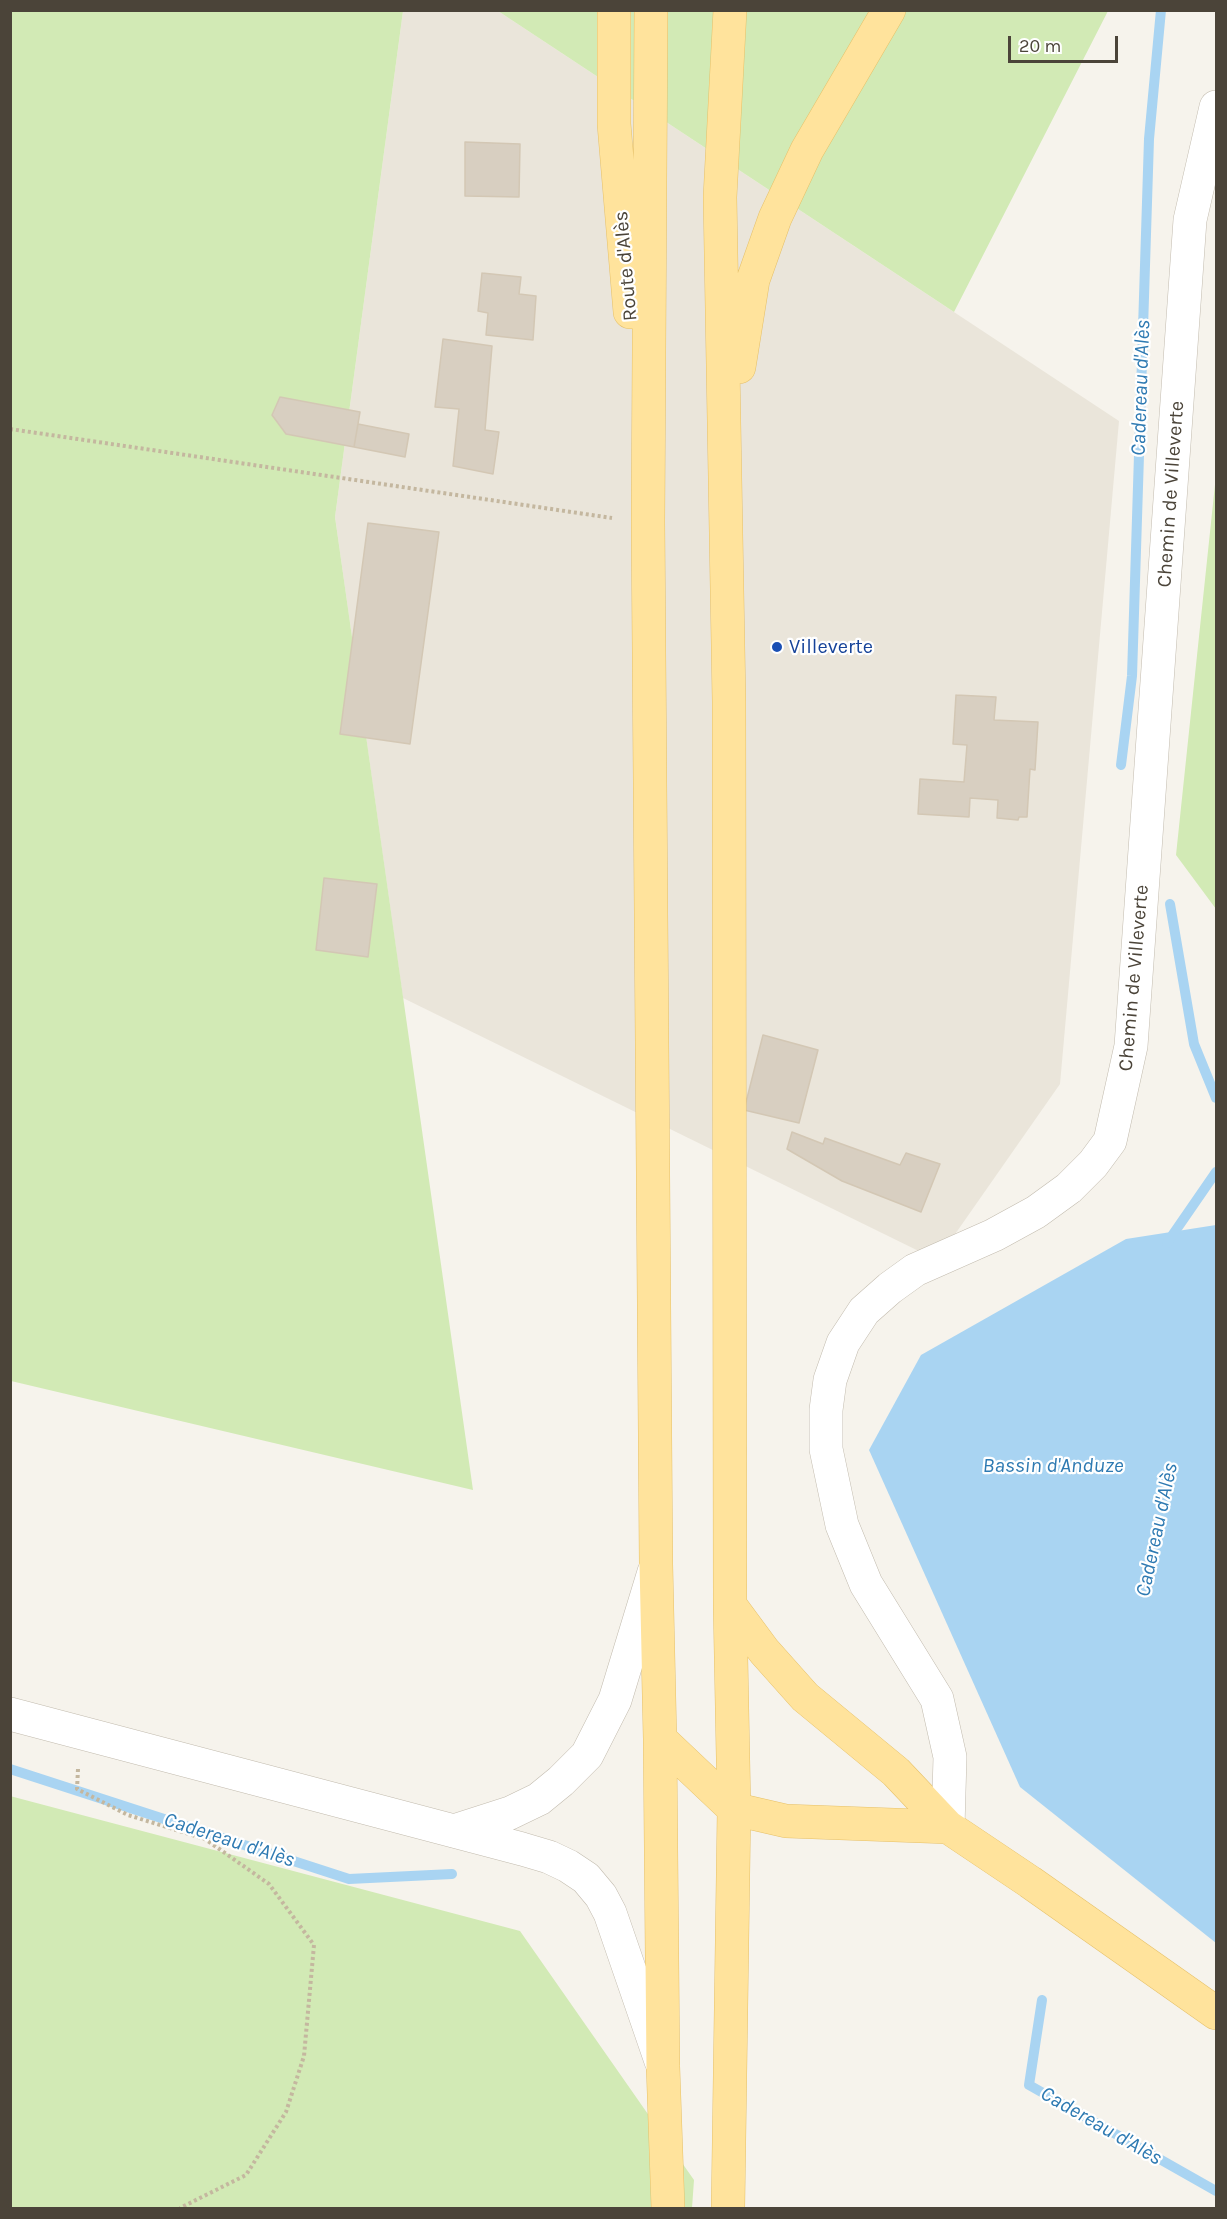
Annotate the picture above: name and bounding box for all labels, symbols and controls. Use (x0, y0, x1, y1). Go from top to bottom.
scale bar (1011, 24, 1120, 62)
text: 20 m (1019, 35, 1061, 57)
street label: Route d'Alès (609, 210, 643, 322)
water label: Cadereau d'Alès (1126, 320, 1156, 456)
street label: Chemin de Villeverte (1153, 400, 1189, 588)
place label: Villeverte (789, 635, 873, 659)
marker: Villeverte (770, 640, 784, 654)
street label: Chemin de Villeverte (1114, 884, 1154, 1072)
water label: Bassin d'Anduze (982, 1453, 1124, 1479)
water label: Cadereau d'Alès (1131, 1461, 1183, 1599)
water label: Cadereau d'Alès (160, 1807, 298, 1873)
water label: Cadereau d'Alès (1036, 2081, 1166, 2171)

